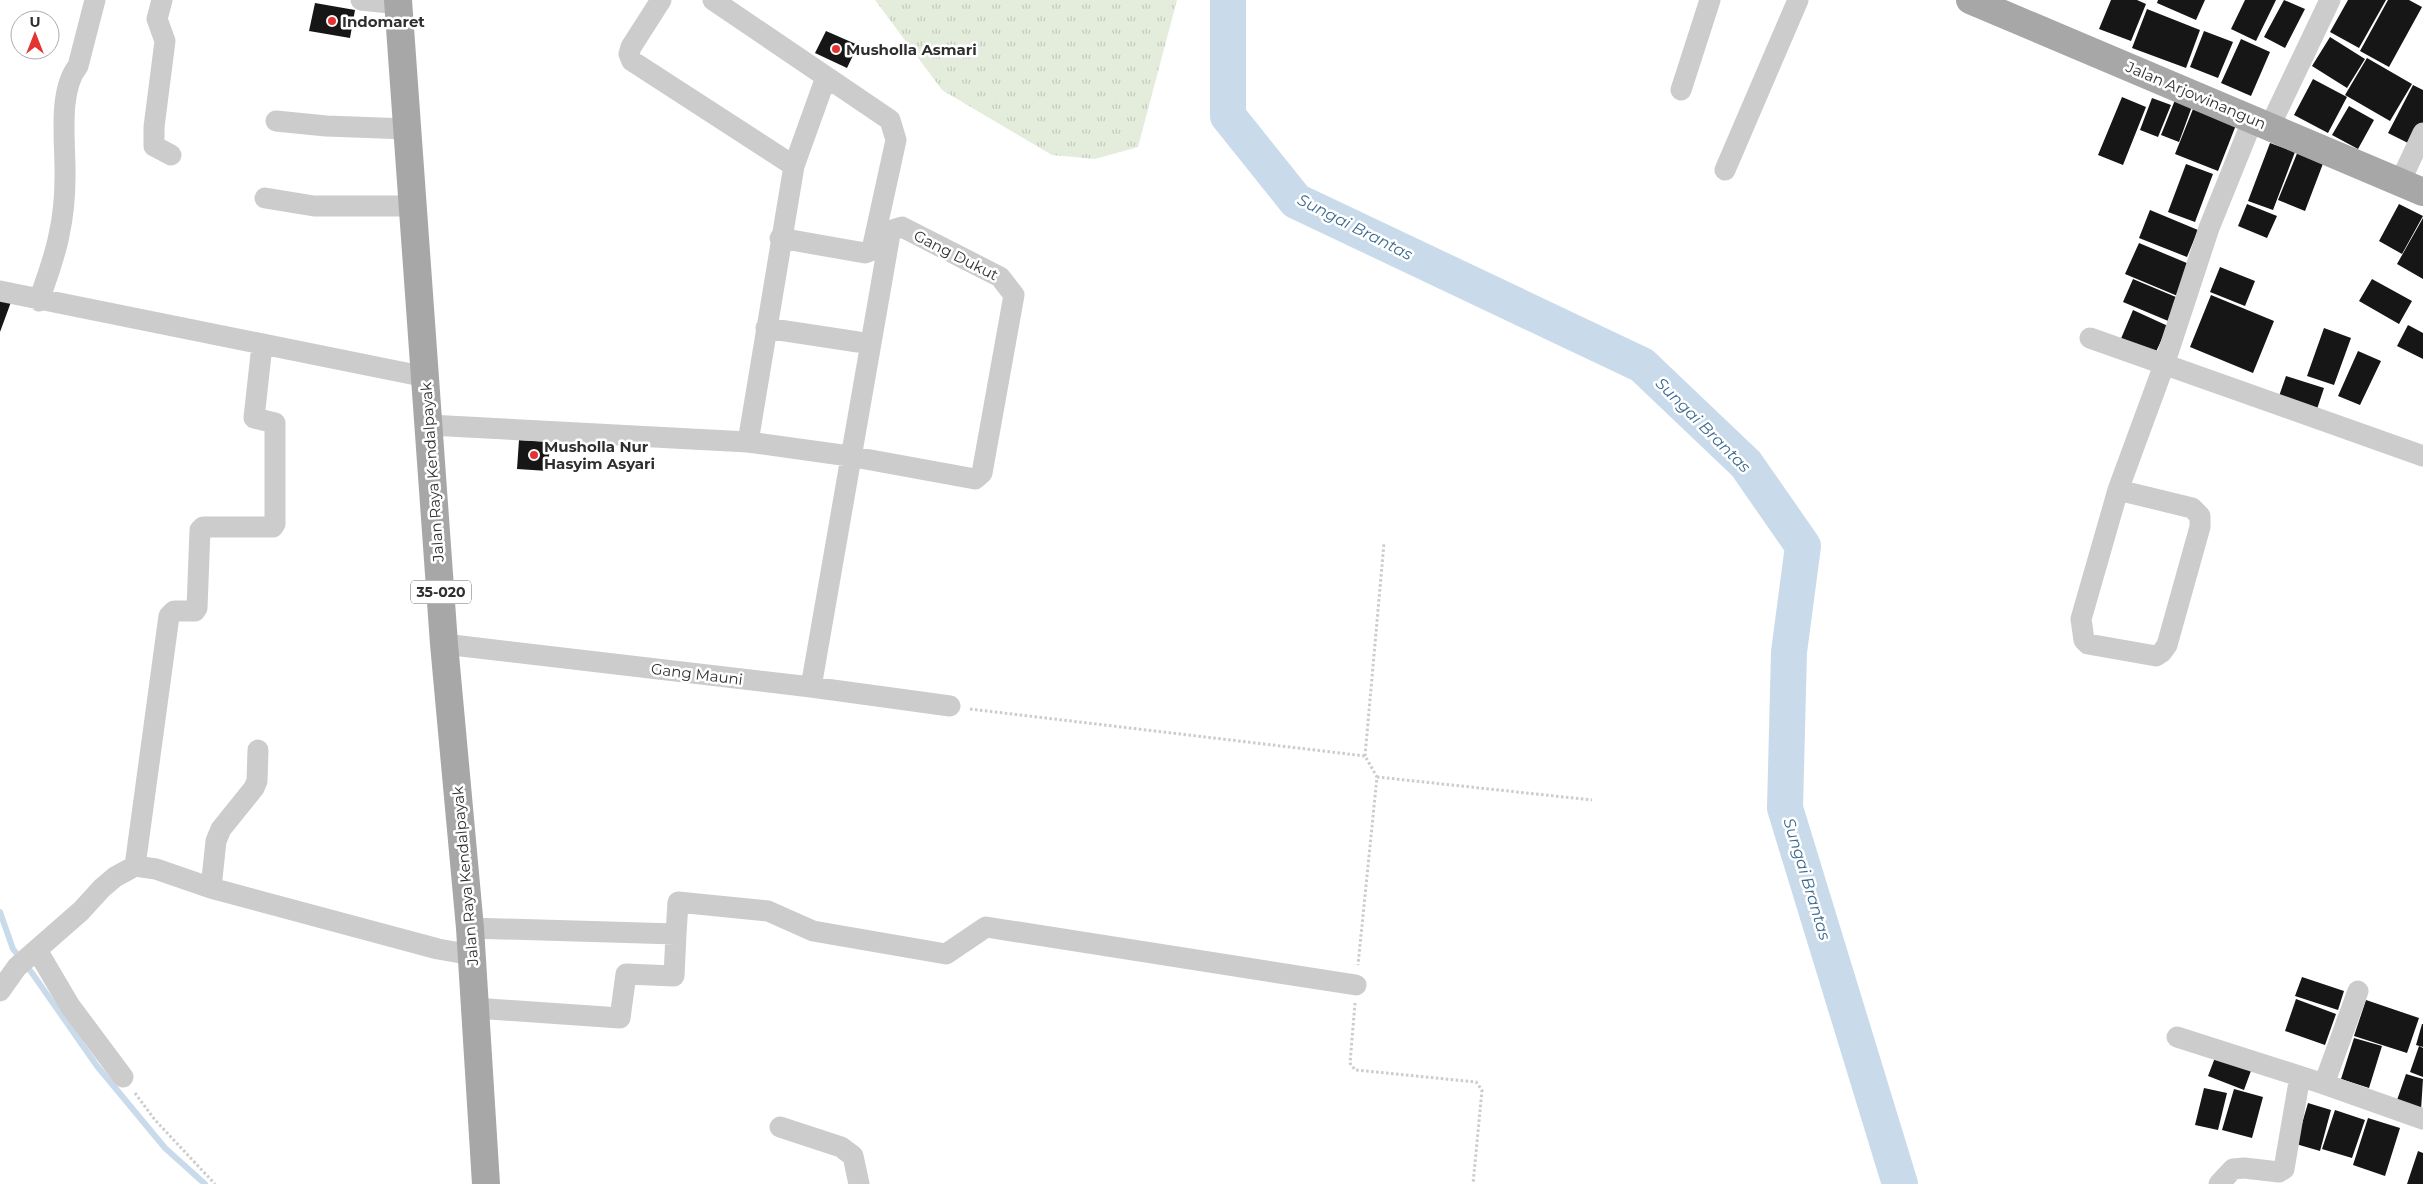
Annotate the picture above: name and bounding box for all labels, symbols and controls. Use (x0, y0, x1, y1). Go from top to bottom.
north arrow (10, 10, 60, 60)
place label: Indomaret (342, 12, 425, 31)
text: U (29, 13, 41, 31)
marker: Indomaret (326, 15, 338, 27)
place label: Musholla Asmari (846, 40, 977, 59)
marker: Musholla Asmari (830, 43, 842, 55)
street label: Jalan Arjowinangun (2122, 57, 2269, 133)
water label: Sungai Brantas (1294, 190, 1416, 264)
street label: Gang Dukut (911, 226, 1001, 284)
water label: Sungai Brantas (1652, 374, 1755, 477)
street label: Jalan Raya Kendalpayak (416, 381, 448, 564)
place label: Musholla Nur Hasyim Asyari (544, 437, 655, 473)
marker: Musholla Nur Hasyim Asyari (528, 449, 540, 461)
road number: 35-020 (411, 580, 471, 604)
street label: Gang Mauni (650, 659, 744, 689)
street label: Jalan Raya Kendalpayak (448, 785, 482, 968)
water label: Sungai Brantas (1779, 816, 1835, 942)

